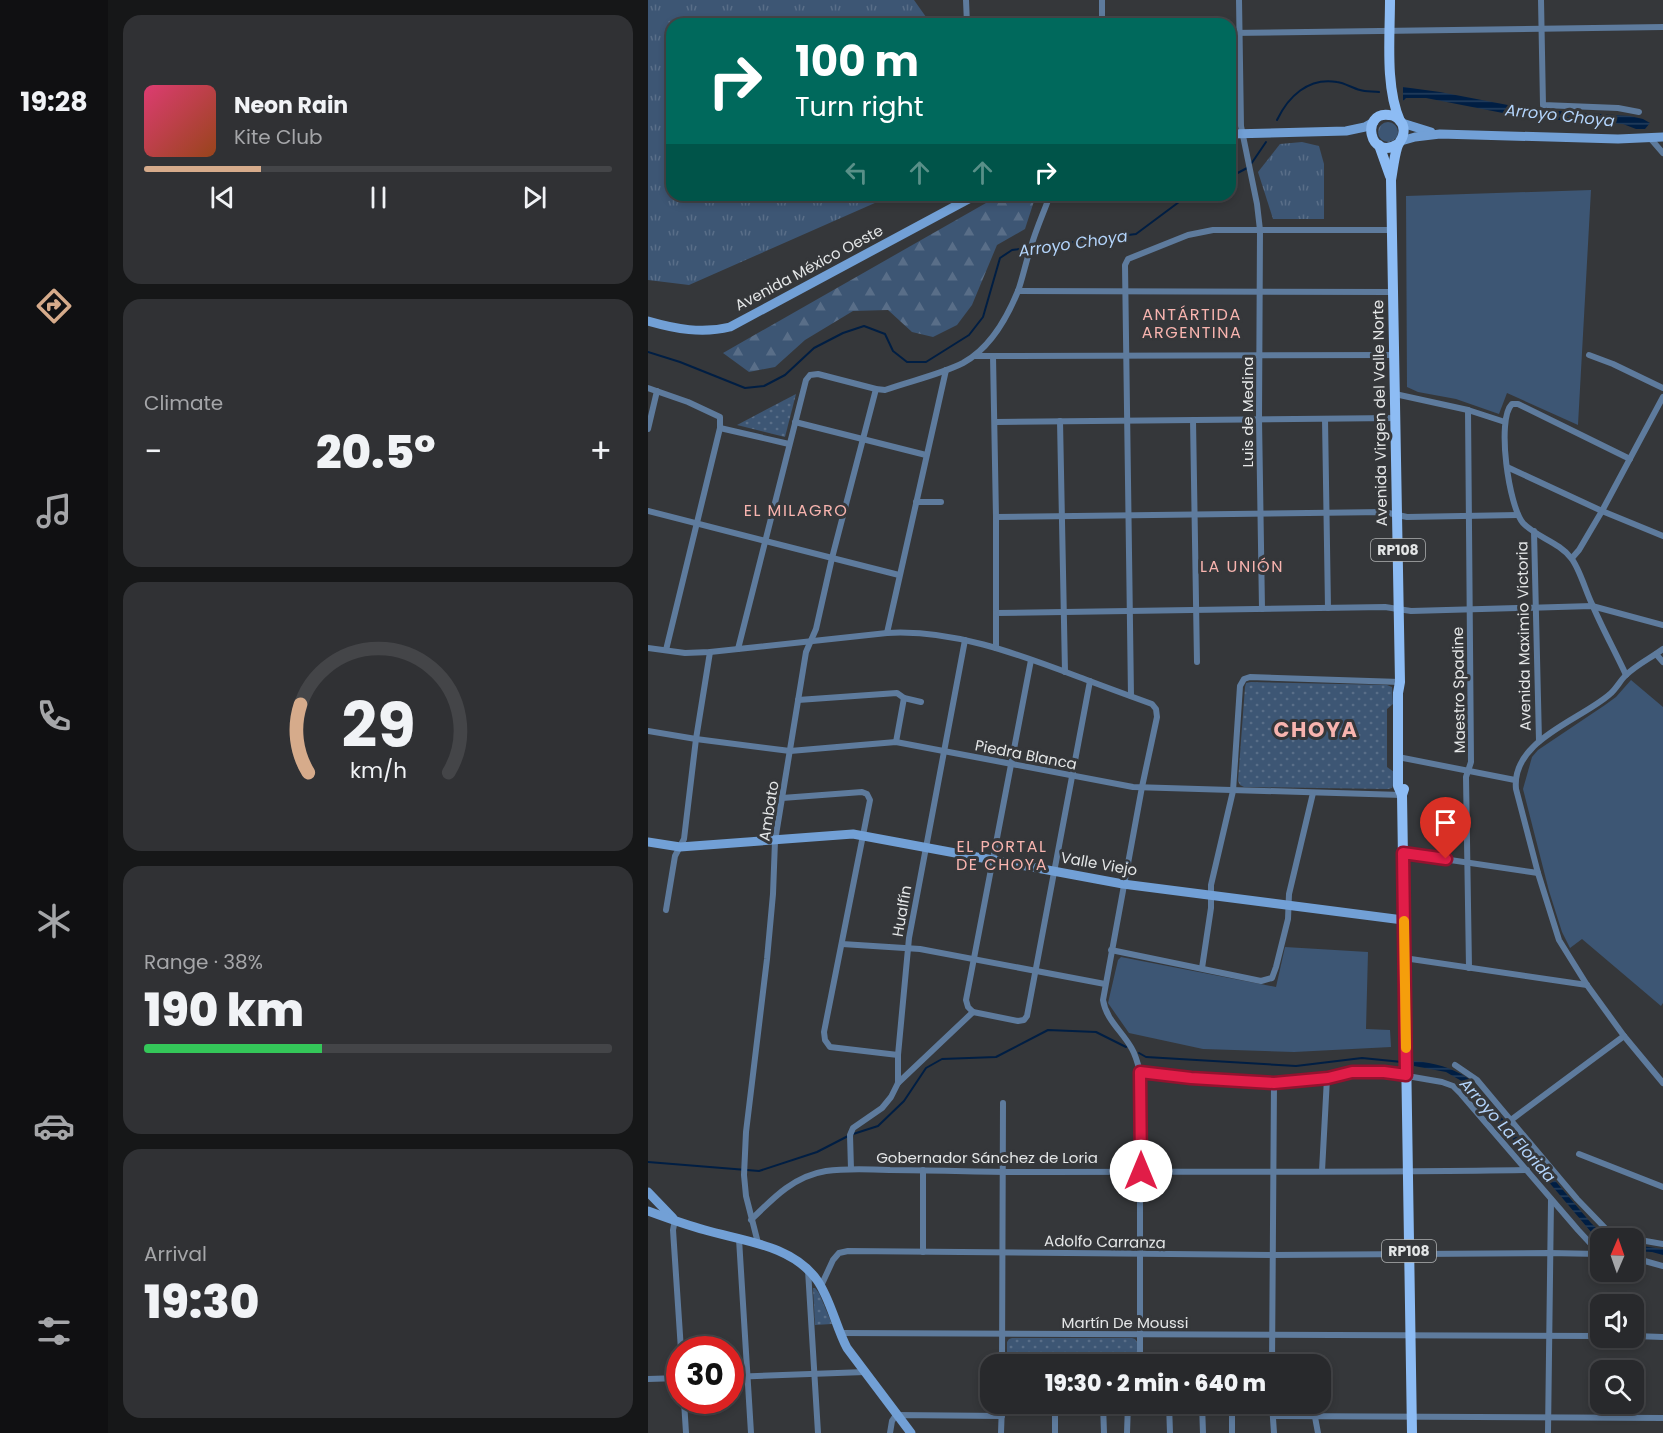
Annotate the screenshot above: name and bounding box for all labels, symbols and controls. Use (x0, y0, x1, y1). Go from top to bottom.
text: 100 m (795, 32, 919, 91)
icon: right (696, 42, 774, 120)
text: 19:28 (20, 83, 88, 120)
text: Turn right (795, 88, 924, 125)
text: Neon Rain (234, 90, 348, 121)
water label: Arroyo Choya (1503, 98, 1616, 133)
text: Kite Club (234, 123, 323, 151)
icon: left (840, 156, 873, 189)
icon: ahead (903, 156, 936, 189)
icon: ahead (966, 156, 999, 189)
icon: right (1029, 156, 1062, 189)
icon: previous (206, 181, 239, 214)
icon: pause (362, 181, 395, 214)
icon: next (518, 181, 551, 214)
street label: Avenida México Oeste (731, 220, 886, 316)
water label: Arroyo Choya (1016, 224, 1129, 263)
icon: directions (33, 285, 75, 327)
street label: Avenida Virgen del Valle Norte (1367, 300, 1392, 526)
district label: ANTÁRTIDA ARGENTINA (1142, 303, 1242, 344)
street label: Luis de Medina (1237, 357, 1258, 467)
text: Climate (144, 389, 223, 417)
text: 20.5° (316, 421, 436, 484)
text: − (144, 428, 162, 475)
text: + (589, 428, 612, 475)
icon: music (33, 490, 75, 532)
district label: EL MILAGRO (744, 499, 848, 522)
road number: RP108 (1371, 539, 1425, 561)
street label: Avenida Maximio Victoria (1511, 541, 1536, 731)
district label: LA UNIÓN (1200, 555, 1284, 578)
street label: Maestro Spadine (1447, 626, 1470, 754)
text: 29 (341, 682, 415, 770)
icon: phone (33, 695, 75, 737)
district label: CHOYA (1274, 715, 1358, 744)
street label: Piedra Blanca (973, 734, 1079, 775)
text: km/h (349, 756, 407, 787)
street label: Ambato (753, 779, 784, 843)
pin (1420, 797, 1471, 859)
icon: arrive (1429, 806, 1462, 839)
district label: EL PORTAL DE CHOYA (956, 835, 1048, 876)
street label: Valle Viejo (1059, 846, 1139, 881)
street label: Hualfín (887, 883, 916, 938)
icon: climate (33, 900, 75, 942)
text: Range · 38% (144, 948, 263, 976)
text: 190 km (144, 979, 304, 1042)
water label: Arroyo La Florida (1454, 1072, 1561, 1188)
icon: car (33, 1105, 75, 1147)
position arrow (1109, 1139, 1173, 1203)
street label: Gobernador Sánchez de Loria (876, 1147, 1098, 1168)
north arrow (1590, 1228, 1644, 1282)
map controls (1590, 1228, 1644, 1414)
street label: Adolfo Carranza (1044, 1230, 1166, 1253)
text: Arrival (144, 1240, 207, 1268)
road number: RP108 (1382, 1240, 1436, 1262)
text: 19:30 (144, 1271, 259, 1334)
button: sound (1590, 1294, 1644, 1348)
icon: filters (33, 1310, 75, 1352)
street label: Martín De Moussi (1062, 1312, 1188, 1333)
speed limit sign: 30 (666, 1336, 744, 1414)
button: search (1590, 1360, 1644, 1414)
text: 19:30 · 2 min · 640 m (1045, 1368, 1266, 1399)

